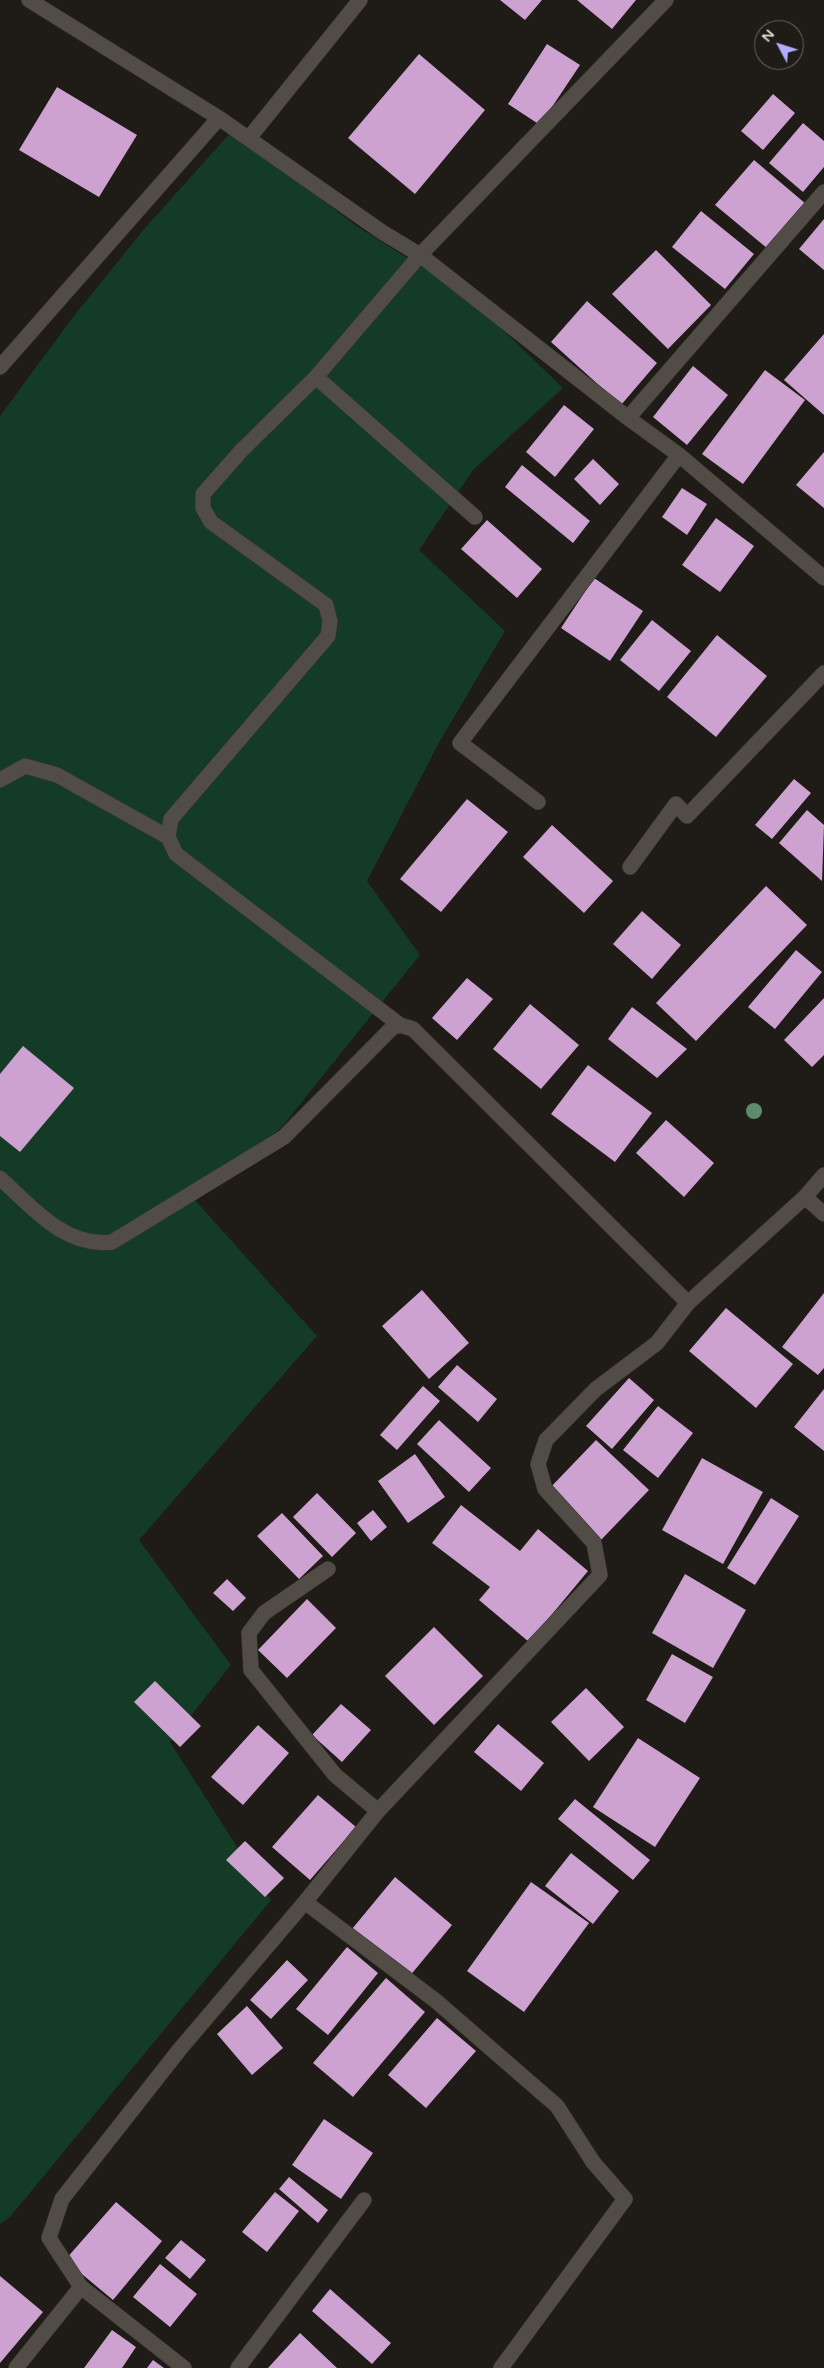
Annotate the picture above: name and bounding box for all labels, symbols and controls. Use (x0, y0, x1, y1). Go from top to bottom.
north arrow (754, 20, 804, 70)
text: N (758, 26, 778, 45)

